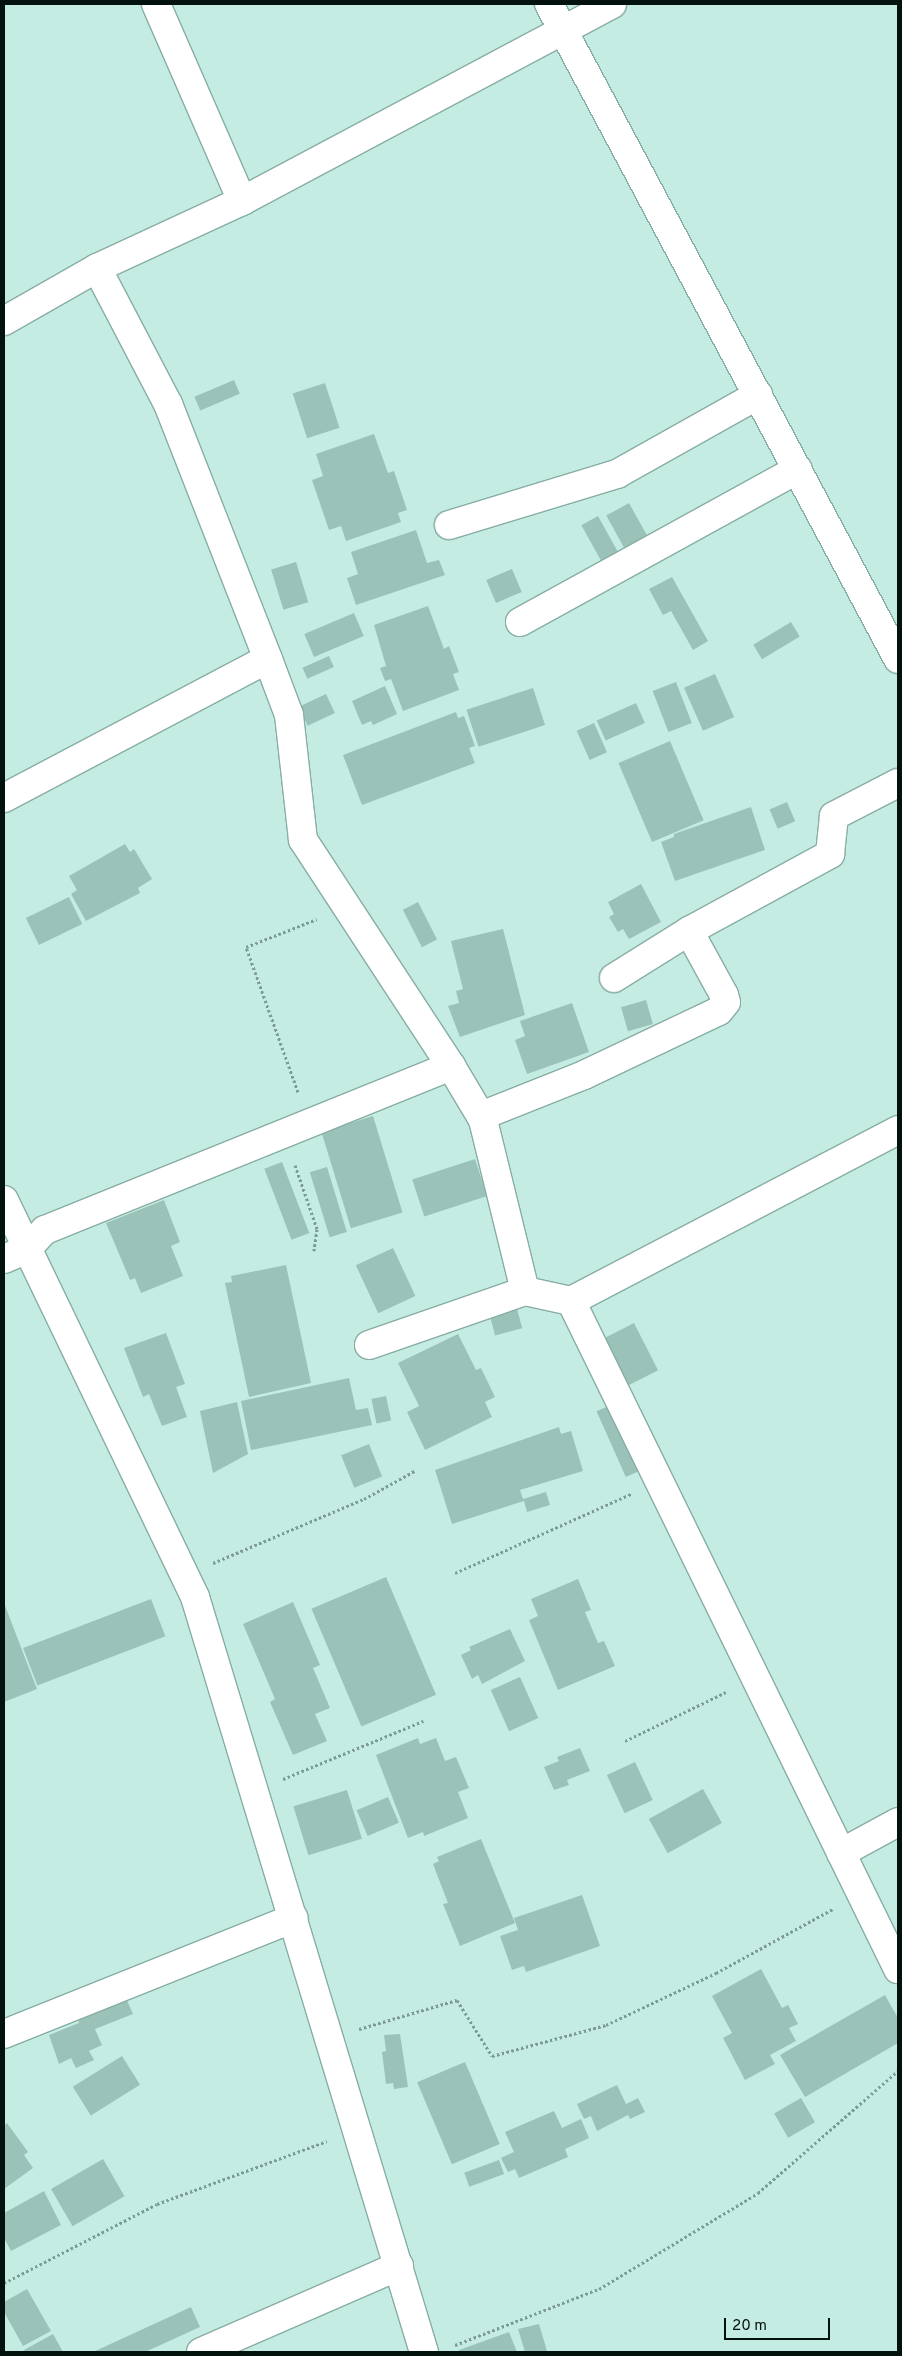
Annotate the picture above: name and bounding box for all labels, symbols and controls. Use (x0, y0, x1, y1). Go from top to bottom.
scale bar (727, 2308, 833, 2340)
text: 20 m (732, 2317, 767, 2336)

